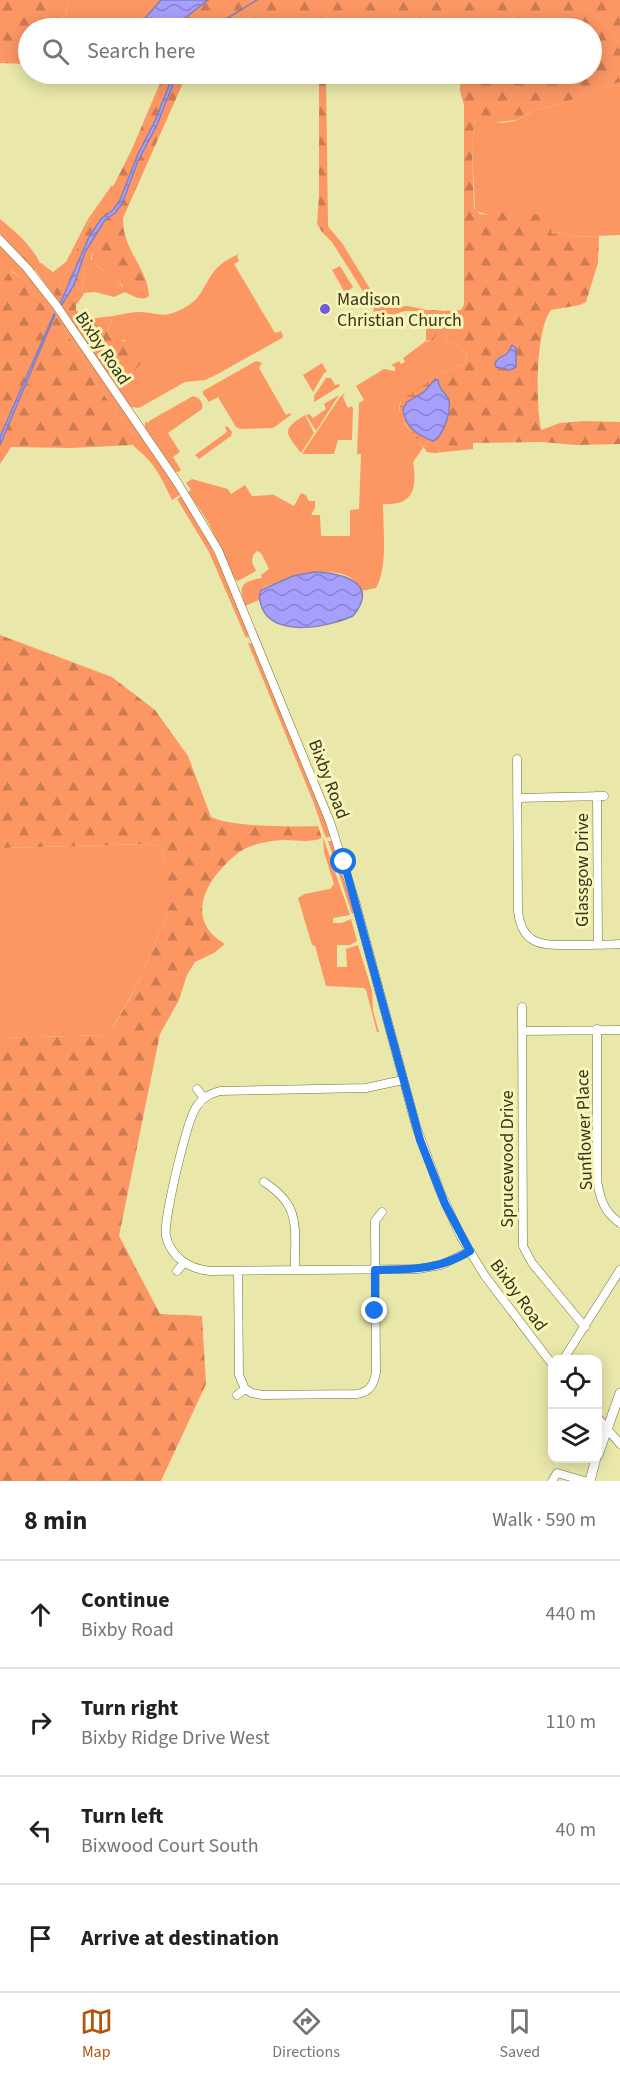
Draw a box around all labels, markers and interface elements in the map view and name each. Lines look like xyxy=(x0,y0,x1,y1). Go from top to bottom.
search box xyxy=(18,18,602,84)
icon: search xyxy=(39,35,72,68)
text: Search here xyxy=(87,35,195,67)
place label: Madison Christian Church xyxy=(337,287,462,333)
marker: Madison Christian Church xyxy=(318,302,332,316)
street label: Bixby Road xyxy=(69,307,136,390)
street label: Bixby Road xyxy=(302,736,355,823)
street label: Glassgow Drive xyxy=(570,813,595,927)
route start xyxy=(330,848,356,874)
street label: Sunflower Place xyxy=(570,1069,599,1191)
street label: Sprucewood Drive xyxy=(495,1090,520,1228)
street label: Bixby Road xyxy=(484,1254,553,1336)
route end xyxy=(361,1297,387,1323)
map controls xyxy=(548,1355,602,1463)
button: locate xyxy=(548,1355,602,1409)
button: layers xyxy=(548,1409,602,1463)
text: 8 min xyxy=(24,1502,87,1539)
text: Walk · 590 m xyxy=(492,1506,596,1534)
text: Continue xyxy=(81,1584,170,1616)
icon: ahead xyxy=(24,1598,57,1631)
text: 440 m xyxy=(546,1600,596,1628)
text: Bixby Road xyxy=(81,1616,174,1644)
text: Turn right xyxy=(81,1692,178,1724)
icon: right xyxy=(24,1706,57,1739)
text: 110 m xyxy=(546,1708,596,1736)
text: Bixby Ridge Drive West xyxy=(81,1724,270,1752)
text: Turn left xyxy=(81,1800,163,1832)
icon: left xyxy=(24,1814,57,1847)
text: 40 m xyxy=(556,1816,596,1844)
text: Bixwood Court South xyxy=(81,1832,259,1860)
icon: arrive xyxy=(24,1922,57,1955)
text: Arrive at destination xyxy=(81,1922,279,1954)
tab: Map xyxy=(80,2005,113,2063)
tab: Directions xyxy=(272,2005,340,2063)
tab: Saved xyxy=(499,2005,540,2063)

